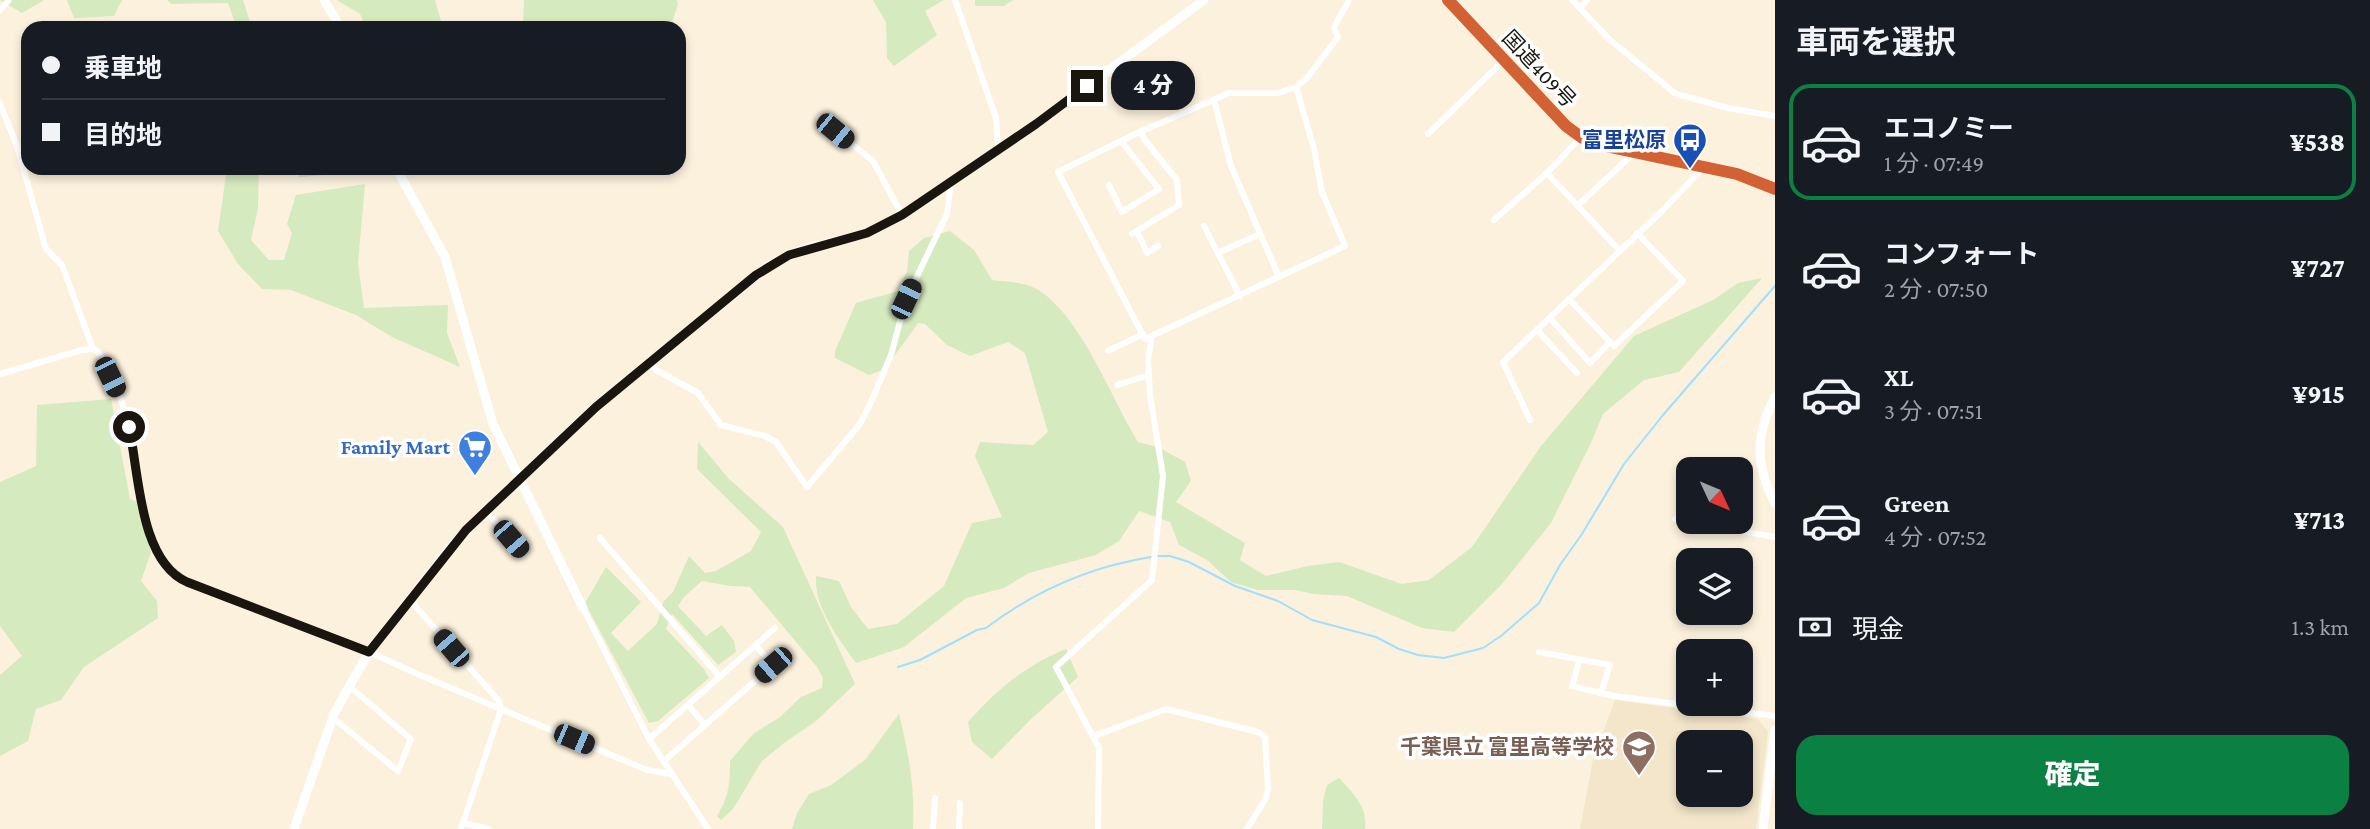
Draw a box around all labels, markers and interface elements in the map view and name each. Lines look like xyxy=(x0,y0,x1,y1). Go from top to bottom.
text: 車両を選択 xyxy=(1796,24,1956,60)
street label: 国道409号 xyxy=(1497,26,1581,112)
text: 乗車地 xyxy=(84,54,162,83)
callout: 4 分 xyxy=(1112,62,1196,110)
route end xyxy=(1071,70,1103,102)
text: 4 分 xyxy=(1133,72,1173,98)
car xyxy=(813,110,858,152)
icon: car xyxy=(1800,111,1863,174)
text: エコノミー xyxy=(1884,114,2014,143)
text: 目的地 xyxy=(84,121,162,150)
bus stop icon: 富里松原 xyxy=(1671,121,1709,170)
place label: 富里松原 xyxy=(1582,128,1666,152)
text: ¥538 xyxy=(2290,128,2345,157)
text: 1 分 · 07:49 xyxy=(1884,150,1984,176)
icon: car xyxy=(1800,237,1863,300)
text: コンフォート xyxy=(1884,240,2039,269)
text: ¥727 xyxy=(2291,254,2345,283)
car xyxy=(888,276,925,322)
text: 2 分 · 07:50 xyxy=(1884,276,1988,302)
car xyxy=(92,354,129,400)
icon: car xyxy=(1800,363,1863,426)
text: XL xyxy=(1884,363,1913,392)
text: ¥915 xyxy=(2292,380,2345,409)
text: 3 分 · 07:51 xyxy=(1884,398,1983,424)
route start xyxy=(113,411,145,443)
supermarket icon: Family Mart xyxy=(456,428,494,477)
place label: Family Mart xyxy=(341,435,450,459)
north arrow xyxy=(1676,457,1754,534)
map controls xyxy=(1676,457,1753,807)
icon: car xyxy=(1800,489,1863,552)
text: Green xyxy=(1884,489,1950,518)
text: ¥713 xyxy=(2294,506,2345,535)
car xyxy=(490,516,533,562)
text: 4 分 · 07:52 xyxy=(1884,524,1986,550)
button: layers xyxy=(1676,548,1753,625)
icon: cash xyxy=(1796,608,1834,646)
text: 1.3 km xyxy=(2291,614,2349,640)
text: 現金 xyxy=(1852,615,1904,644)
car xyxy=(430,625,473,671)
button: + xyxy=(1676,639,1753,716)
car xyxy=(751,643,796,687)
car xyxy=(551,721,598,757)
school or university icon: 千葉県立 富里高等学校 xyxy=(1620,728,1658,777)
button: − xyxy=(1676,730,1753,807)
place label: 千葉県立 富里高等学校 xyxy=(1400,735,1614,759)
button: 確定 xyxy=(1796,735,2349,815)

